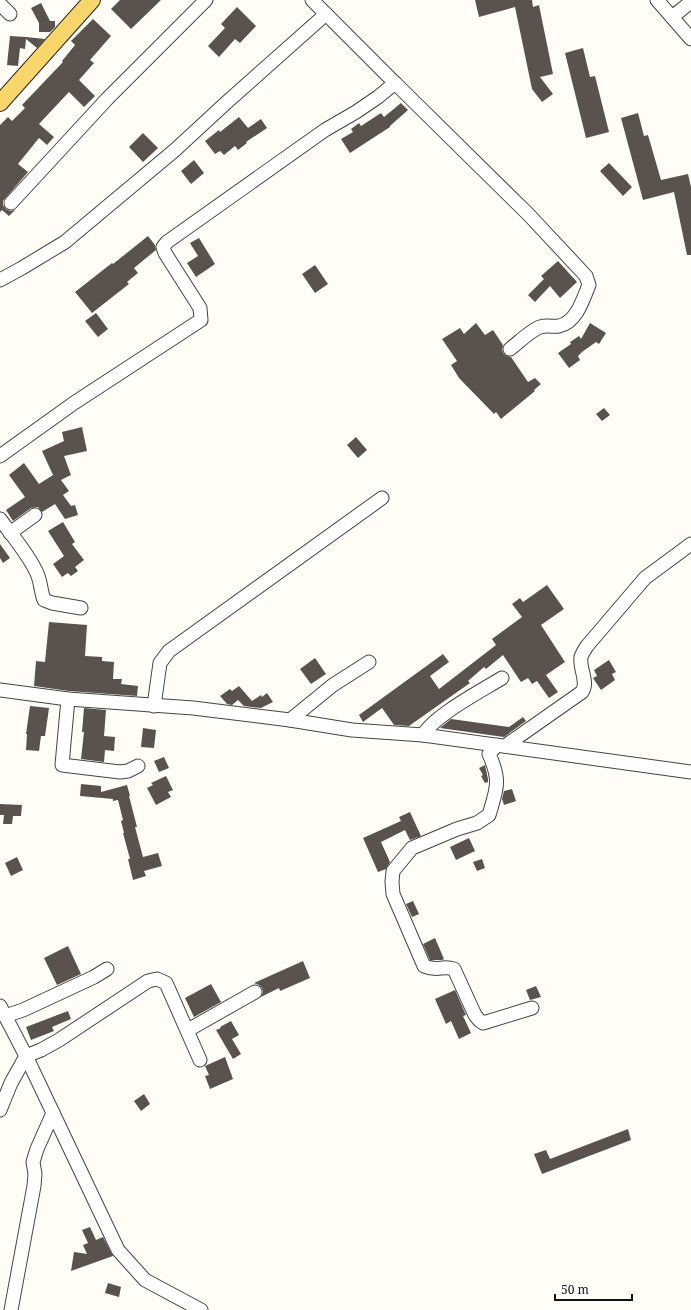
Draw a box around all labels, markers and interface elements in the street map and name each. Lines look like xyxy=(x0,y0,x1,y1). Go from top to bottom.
scale bar xyxy=(555,1276,632,1302)
text: 50 m xyxy=(561,1281,589,1298)

